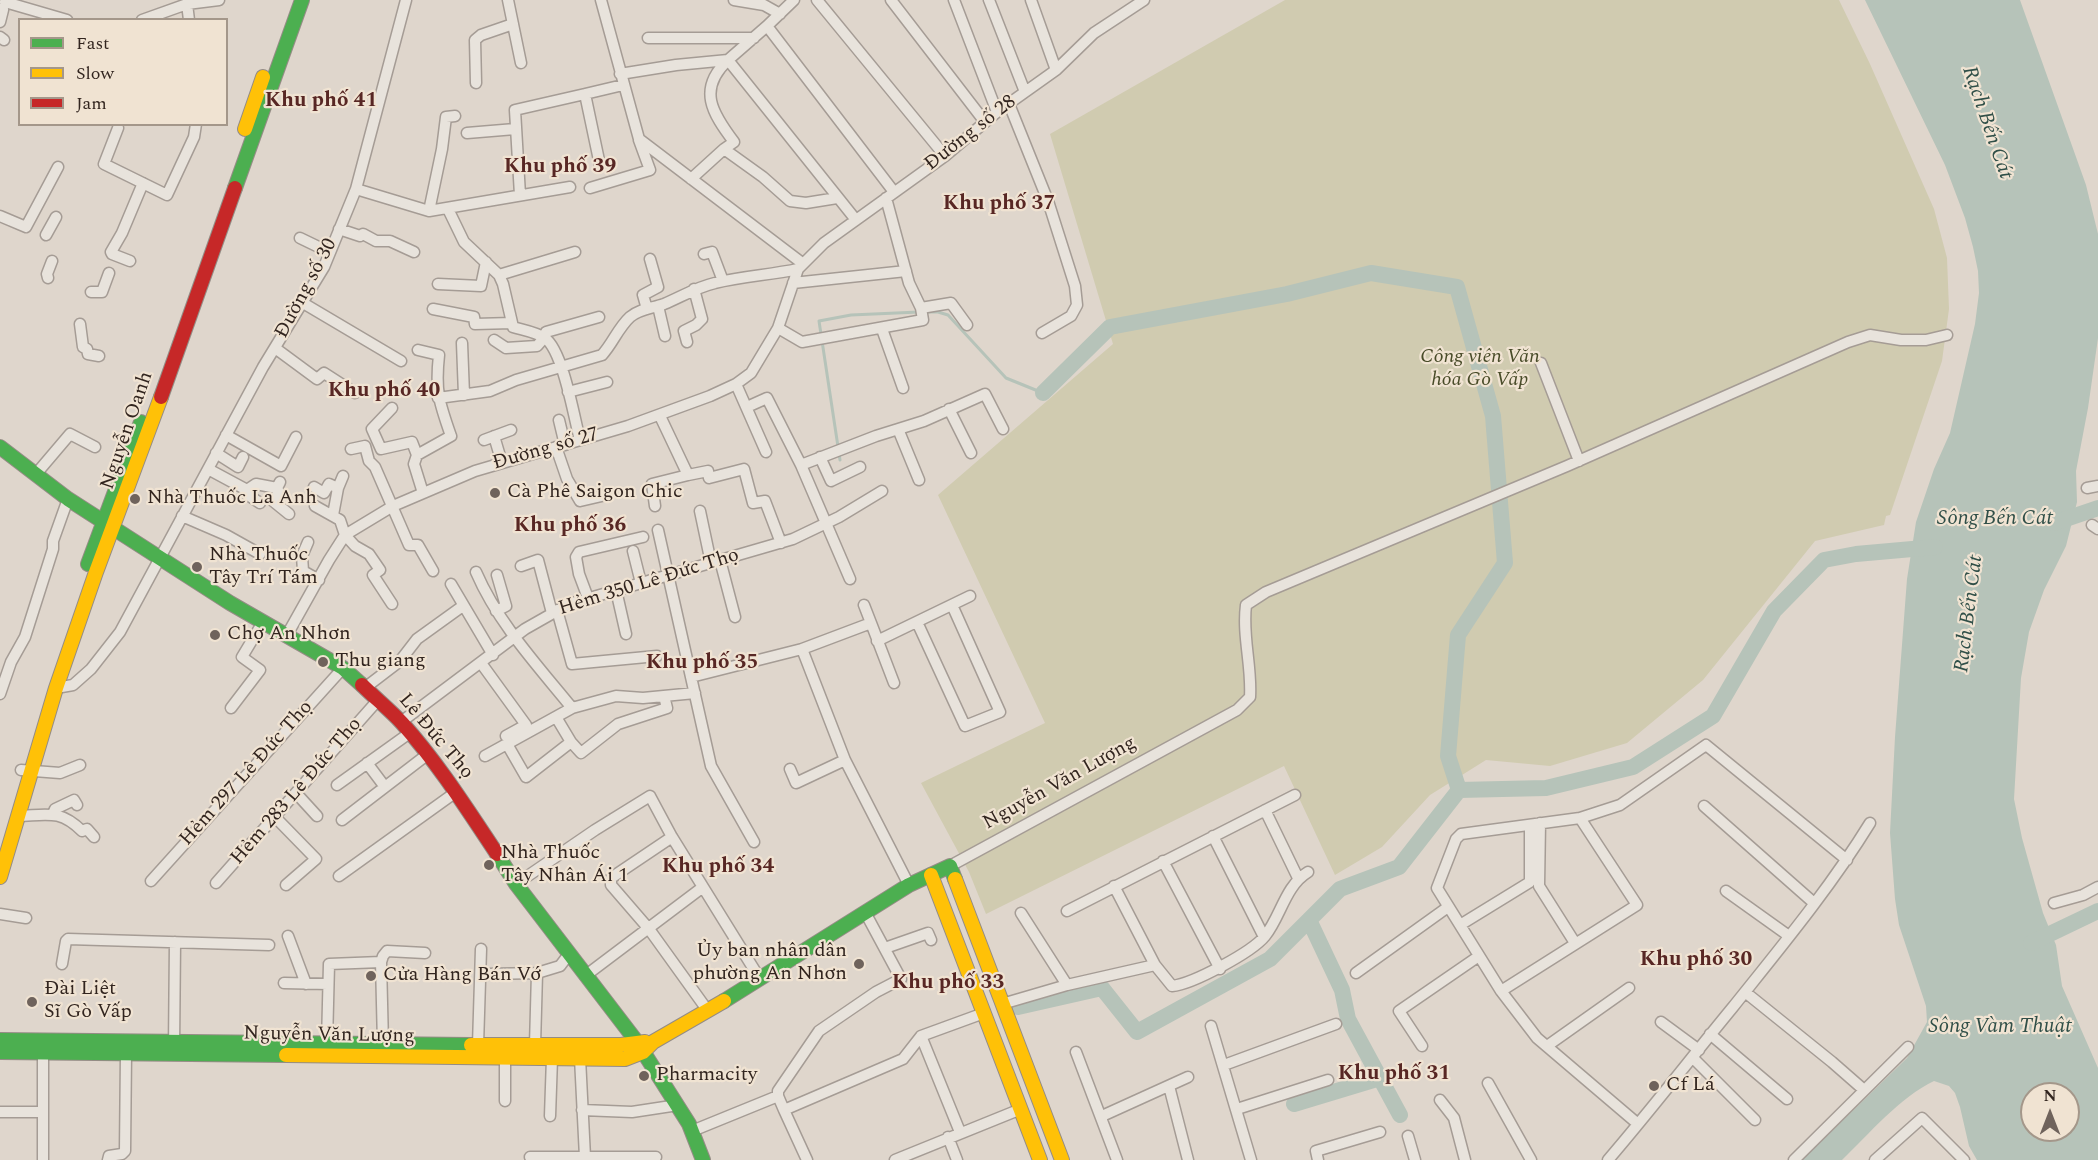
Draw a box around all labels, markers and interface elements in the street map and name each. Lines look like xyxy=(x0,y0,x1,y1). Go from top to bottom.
legend xyxy=(18,18,228,126)
text: Fast xyxy=(76,30,109,57)
text: Slow xyxy=(76,60,114,87)
water label: Rạch Bến Cát xyxy=(1955,63,2017,183)
district label: Khu phố 41 xyxy=(265,89,377,115)
text: Jam xyxy=(76,90,107,117)
street label: Đường số 28 xyxy=(921,91,1021,177)
district label: Khu phố 39 xyxy=(504,155,616,181)
district label: Khu phố 37 xyxy=(943,192,1055,218)
street label: Đường số 30 xyxy=(271,235,343,343)
park label: Công viên Văn hóa Gò Vấp xyxy=(1420,346,1540,393)
street label: Nguyễn Oanh xyxy=(97,369,159,493)
district label: Khu phố 40 xyxy=(328,379,440,405)
street label: Đường số 27 xyxy=(490,423,602,477)
place label: Cà Phê Saigon Chic xyxy=(507,481,682,505)
marker: Cà Phê Saigon Chic xyxy=(488,486,502,500)
place label: Nhà Thuốc La Anh xyxy=(147,487,317,511)
marker: Nhà Thuốc La Anh xyxy=(128,492,142,506)
water label: Sông Bến Cát xyxy=(1937,507,2053,533)
district label: Khu phố 36 xyxy=(514,514,626,540)
place label: Nhà Thuốc Tây Trí Tám xyxy=(209,544,318,591)
street label: Hẻm 350 Lê Đức Thọ xyxy=(556,544,742,622)
water label: Rạch Bến Cát xyxy=(1950,554,1990,674)
marker: Nhà Thuốc Tây Trí Tám xyxy=(190,560,204,574)
place label: Chợ An Nhơn xyxy=(227,623,351,647)
marker: Chợ An Nhơn xyxy=(208,628,222,642)
place label: Thu giang xyxy=(335,650,426,674)
district label: Khu phố 35 xyxy=(646,651,758,677)
marker: Thu giang xyxy=(316,655,330,669)
street label: Lê Đức Thọ xyxy=(392,689,478,785)
street label: Hẻm 297 Lê Đức Thọ xyxy=(175,696,319,852)
street label: Hẻm 283 Lê Đức Thọ xyxy=(226,713,368,871)
street label: Nguyễn Văn Lượng xyxy=(979,732,1141,836)
place label: Nhà Thuốc Tây Nhân Ái 1 xyxy=(501,842,628,889)
district label: Khu phố 34 xyxy=(662,855,774,881)
marker: Nhà Thuốc Tây Nhân Ái 1 xyxy=(482,858,496,872)
place label: Ủy ban nhân dân phường An Nhơn xyxy=(693,940,847,987)
district label: Khu phố 30 xyxy=(1640,948,1752,974)
marker: Ủy ban nhân dân phường An Nhơn xyxy=(852,957,866,971)
place label: Cửa Hàng Bán Vớ xyxy=(383,964,541,988)
marker: Cửa Hàng Bán Vớ xyxy=(364,969,378,983)
district label: Khu phố 33 xyxy=(892,971,1004,997)
place label: Đài Liệt Sĩ Gò Vấp xyxy=(44,978,132,1025)
marker: Đài Liệt Sĩ Gò Vấp xyxy=(25,995,39,1009)
water label: Sông Vàm Thuật xyxy=(1928,1015,2072,1041)
street label: Nguyễn Văn Lượng xyxy=(243,1023,415,1049)
district label: Khu phố 31 xyxy=(1338,1062,1450,1088)
place label: Pharmacity xyxy=(656,1064,757,1088)
marker: Pharmacity xyxy=(637,1069,651,1083)
place label: Cf Lá xyxy=(1666,1074,1715,1098)
marker: Cf Lá xyxy=(1647,1079,1661,1093)
north arrow xyxy=(2020,1082,2080,1142)
text: N xyxy=(2043,1084,2057,1108)

